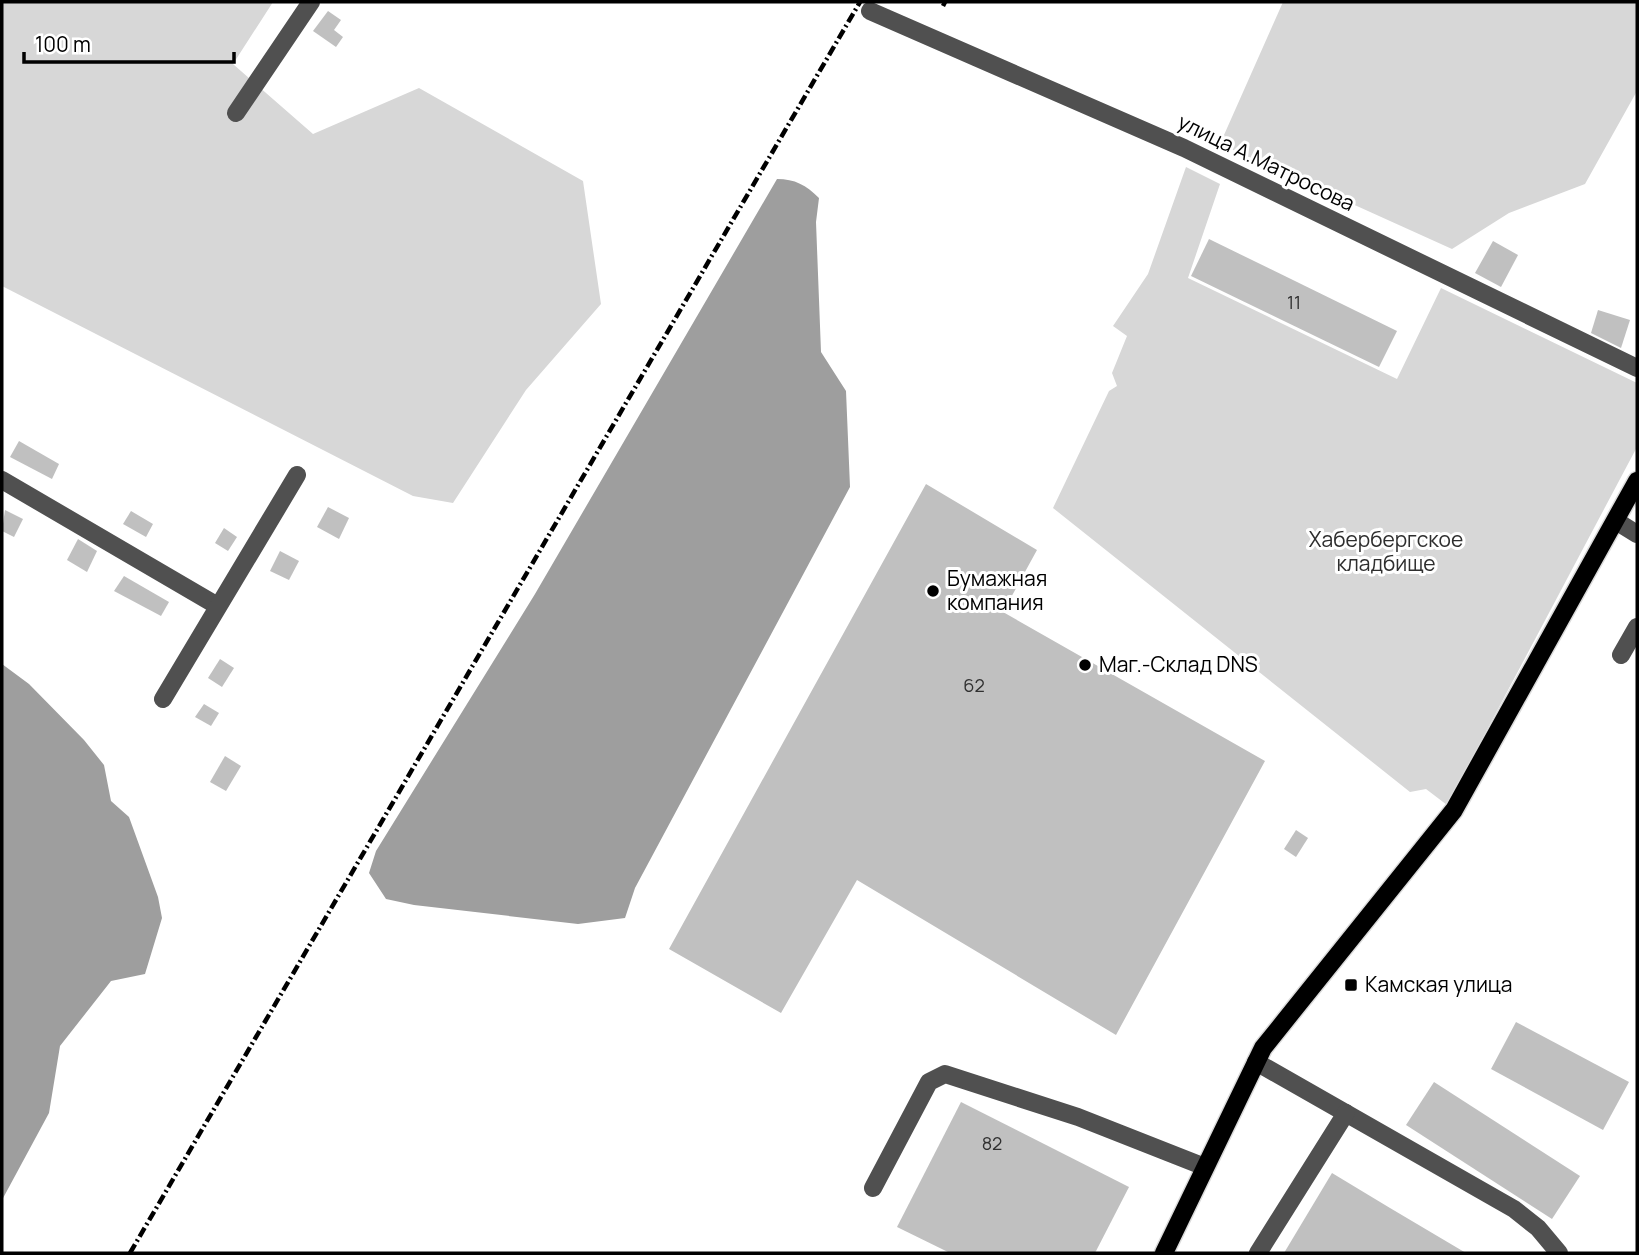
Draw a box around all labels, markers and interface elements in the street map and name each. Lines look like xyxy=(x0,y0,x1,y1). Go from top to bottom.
scale bar xyxy=(24,21,234,65)
text: 100 m xyxy=(35,30,91,58)
street label: улица А.Матросова xyxy=(1173,107,1360,217)
house number: 11 xyxy=(1287,290,1301,314)
park label: Хабербергское кладбище xyxy=(1309,525,1463,577)
place label: Бумажная компания xyxy=(947,564,1047,616)
marker: Бумажная компания xyxy=(925,583,941,599)
place label: Маг.-Склад DNS xyxy=(1099,650,1258,678)
marker: Маг.-Склад DNS xyxy=(1077,657,1093,673)
house number: 62 xyxy=(963,673,985,697)
place label: Камская улица xyxy=(1365,970,1512,998)
marker: Камская улица xyxy=(1343,977,1359,993)
house number: 82 xyxy=(982,1131,1002,1155)

